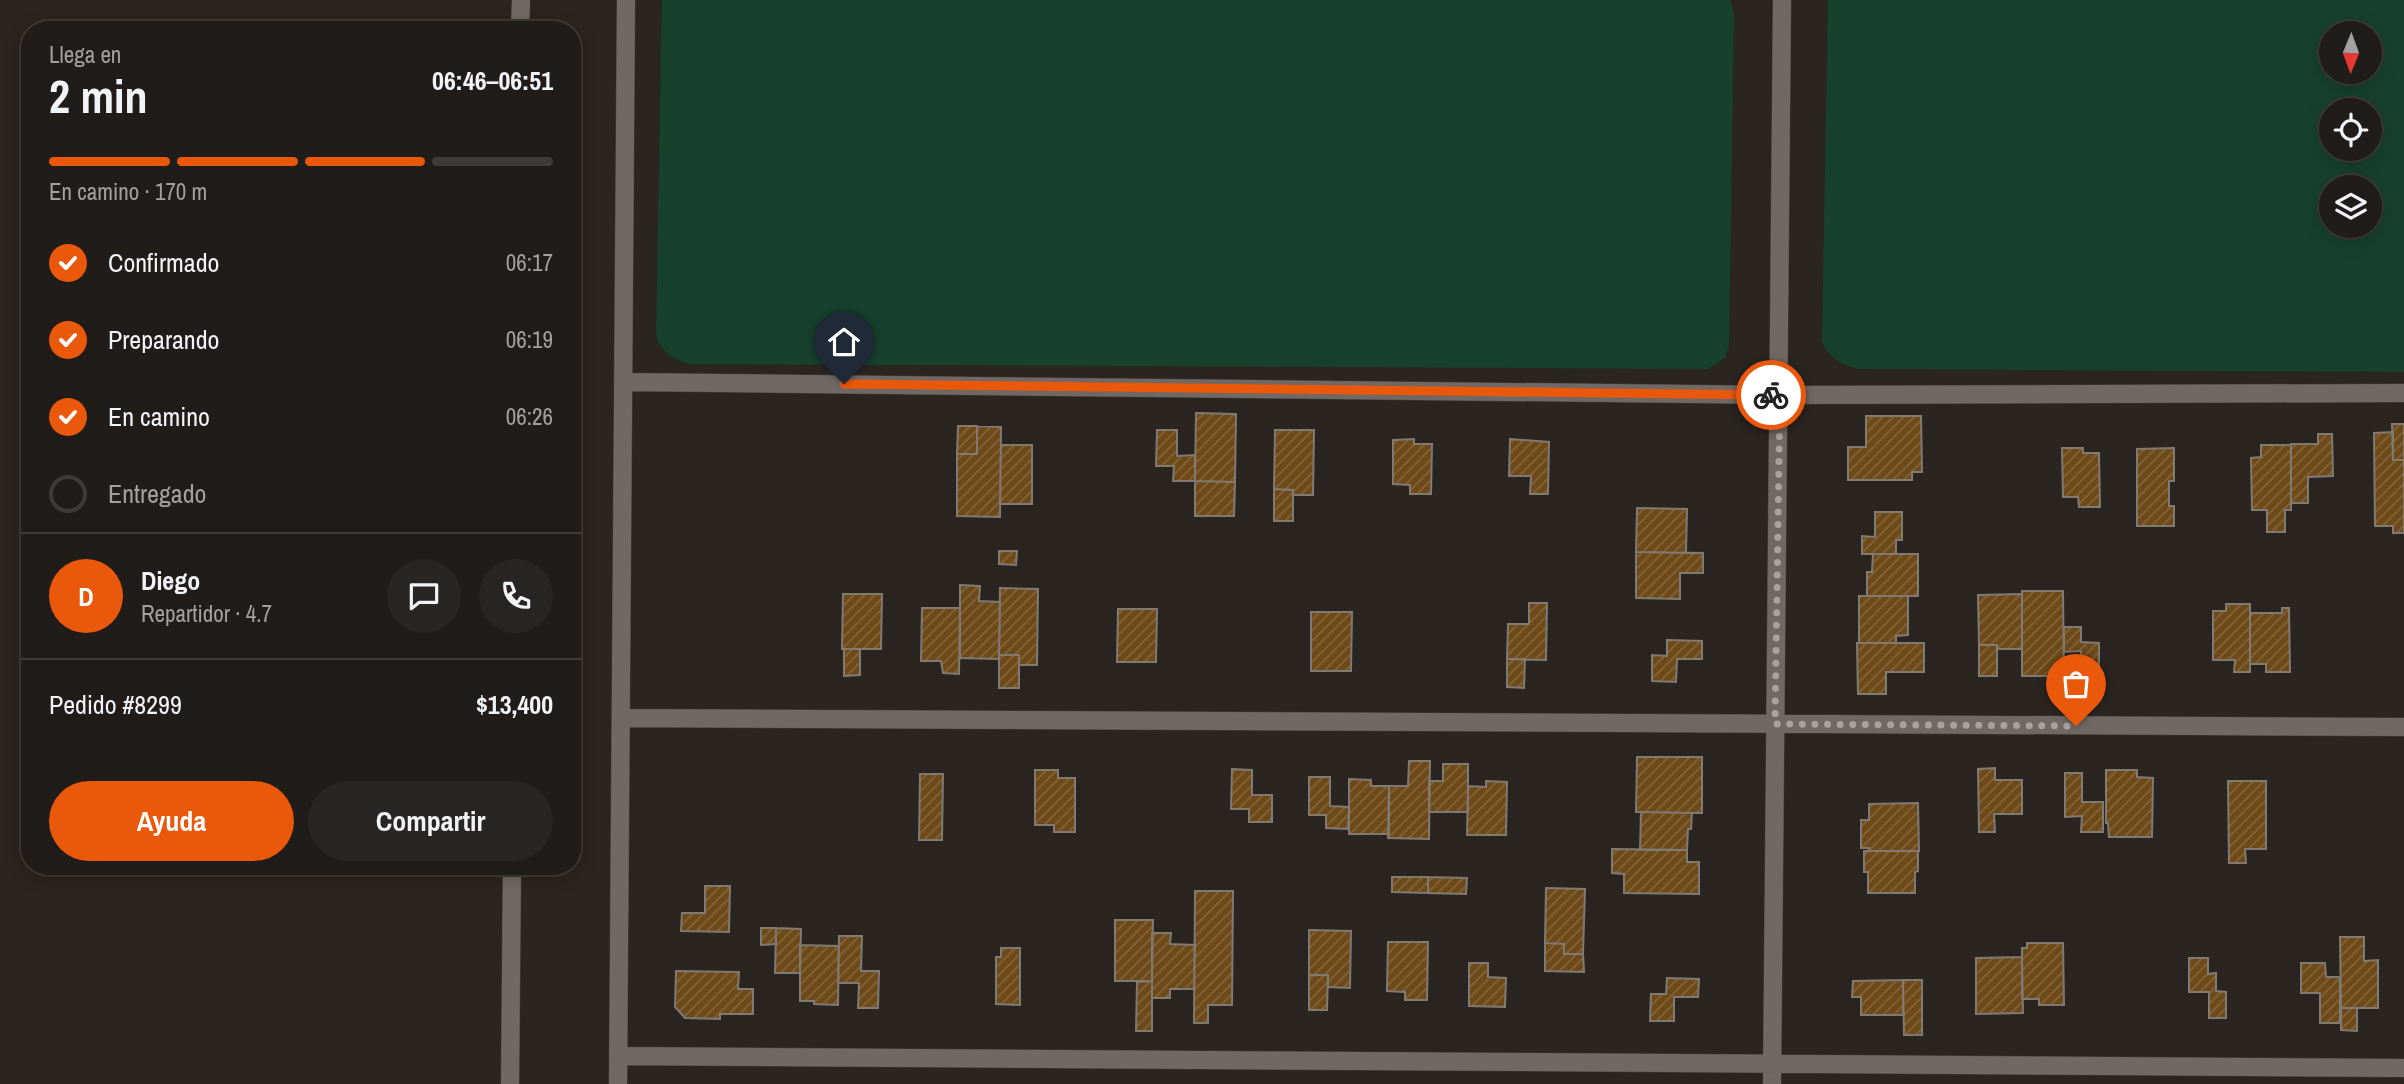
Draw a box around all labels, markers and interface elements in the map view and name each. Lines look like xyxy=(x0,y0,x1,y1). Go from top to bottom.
north arrow xyxy=(2319,21,2382,84)
map controls xyxy=(2319,21,2382,238)
text: Llega en xyxy=(49,39,121,70)
text: 06:46–06:51 xyxy=(432,63,553,98)
text: 2 min xyxy=(49,65,148,127)
button: locate xyxy=(2319,98,2382,161)
button: layers xyxy=(2319,175,2382,238)
text: En camino · 170 m xyxy=(49,176,207,207)
icon: check xyxy=(49,244,87,282)
text: Confirmado xyxy=(108,245,219,280)
text: 06:17 xyxy=(506,247,553,278)
pin xyxy=(814,312,874,384)
icon: check xyxy=(49,321,87,359)
text: Preparando xyxy=(108,322,219,357)
icon: home xyxy=(825,323,863,361)
text: 06:19 xyxy=(506,324,553,355)
courier xyxy=(1736,360,1806,430)
icon: bike xyxy=(1752,376,1790,414)
icon: check xyxy=(49,398,87,436)
text: En camino xyxy=(108,399,210,434)
text: 06:26 xyxy=(506,401,553,432)
text: Entregado xyxy=(108,476,206,511)
button: chat xyxy=(387,559,461,633)
button: phone xyxy=(479,559,553,633)
text: Diego xyxy=(141,563,200,598)
text: D xyxy=(78,579,94,614)
text: Repartidor · 4.7 xyxy=(141,598,272,629)
pin xyxy=(2046,654,2106,726)
icon: bag xyxy=(2057,665,2095,703)
text: Pedido #8299 xyxy=(49,687,182,722)
text: $13,400 xyxy=(476,687,553,722)
button: Ayuda xyxy=(49,781,294,861)
button: Compartir xyxy=(308,781,553,861)

